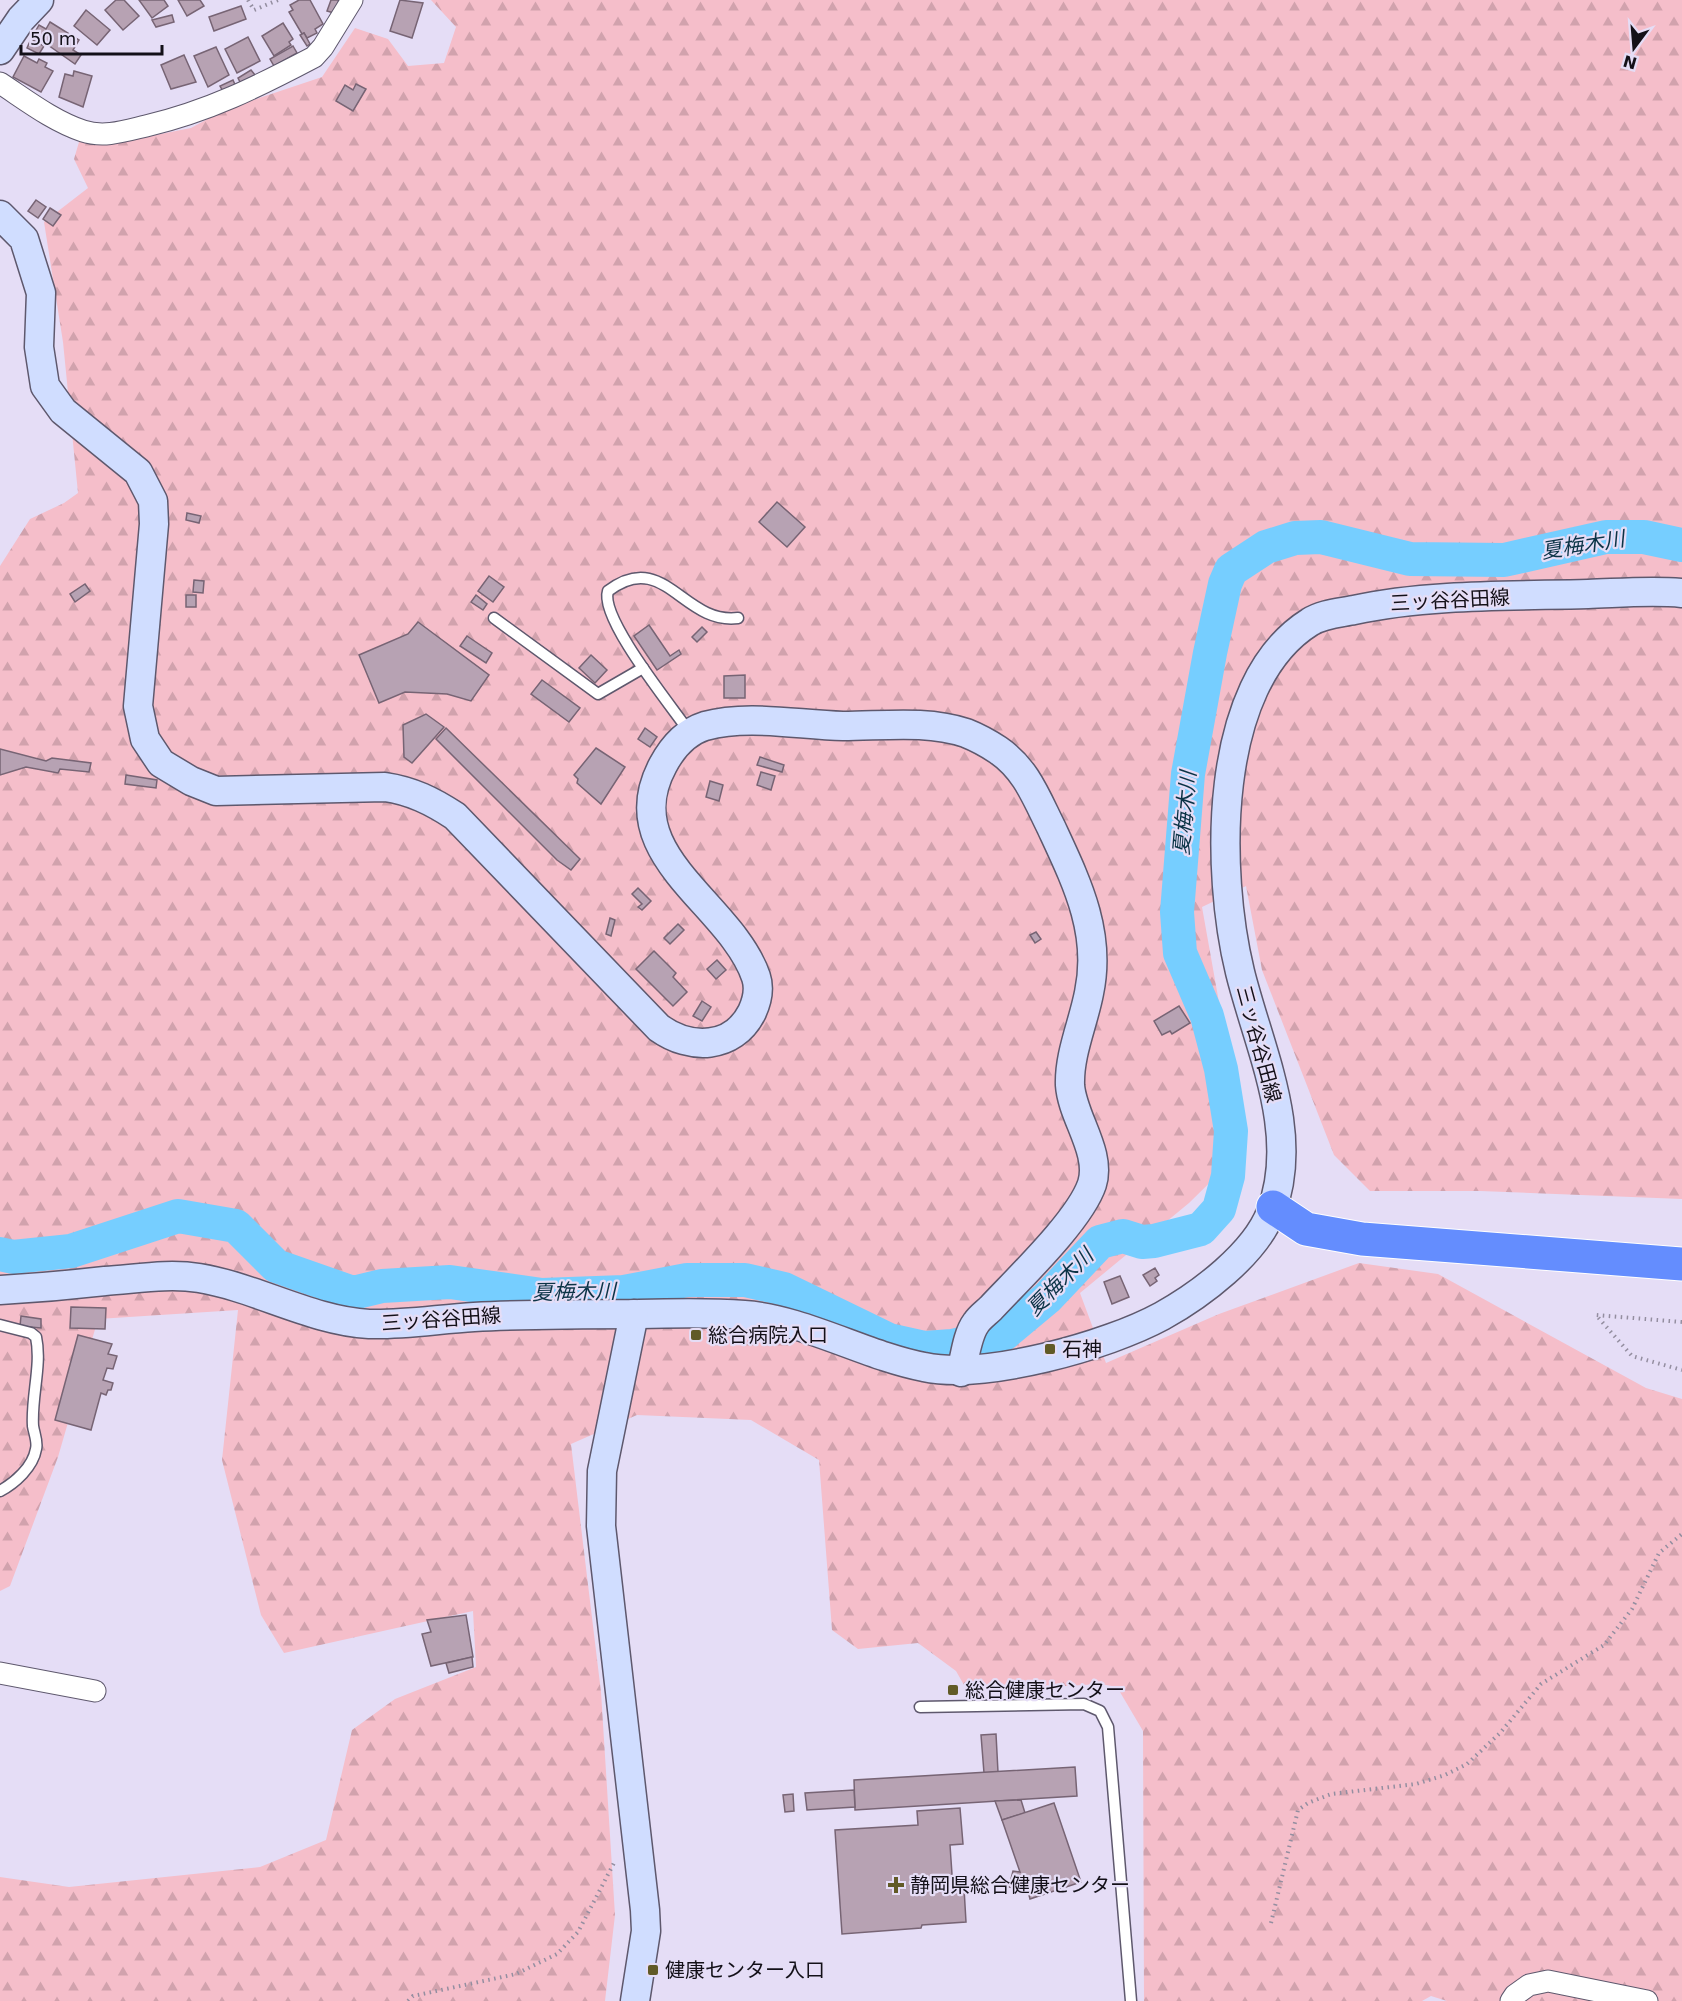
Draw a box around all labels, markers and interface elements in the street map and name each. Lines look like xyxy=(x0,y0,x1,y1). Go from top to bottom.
scale bar xyxy=(21,18,162,56)
north arrow xyxy=(1604,18,1664,78)
text: 50 m xyxy=(30,28,76,49)
text: N xyxy=(1621,51,1639,73)
water label: 夏梅木川 xyxy=(1540,526,1628,563)
street label: 三ッ谷谷田線 xyxy=(1389,585,1511,615)
water label: 夏梅木川 xyxy=(1169,768,1201,856)
street label: 三ッ谷谷田線 xyxy=(1232,983,1286,1105)
water label: 夏梅木川 xyxy=(1022,1242,1100,1320)
water label: 夏梅木川 xyxy=(532,1279,618,1305)
street label: 三ッ谷谷田線 xyxy=(380,1303,502,1335)
place label: 総合病院入口 xyxy=(708,1323,828,1347)
marker: 総合病院入口 xyxy=(689,1328,703,1342)
place label: 石神 xyxy=(1062,1337,1102,1361)
marker: 石神 xyxy=(1043,1342,1057,1356)
place label: 総合健康センター xyxy=(965,1678,1125,1702)
marker: 総合健康センター xyxy=(946,1683,960,1697)
place label: 静岡県総合健康センター xyxy=(910,1873,1130,1897)
marker: 静岡県総合健康センター xyxy=(887,1876,905,1894)
place label: 健康センター入口 xyxy=(665,1958,825,1982)
marker: 健康センター入口 xyxy=(646,1963,660,1977)

